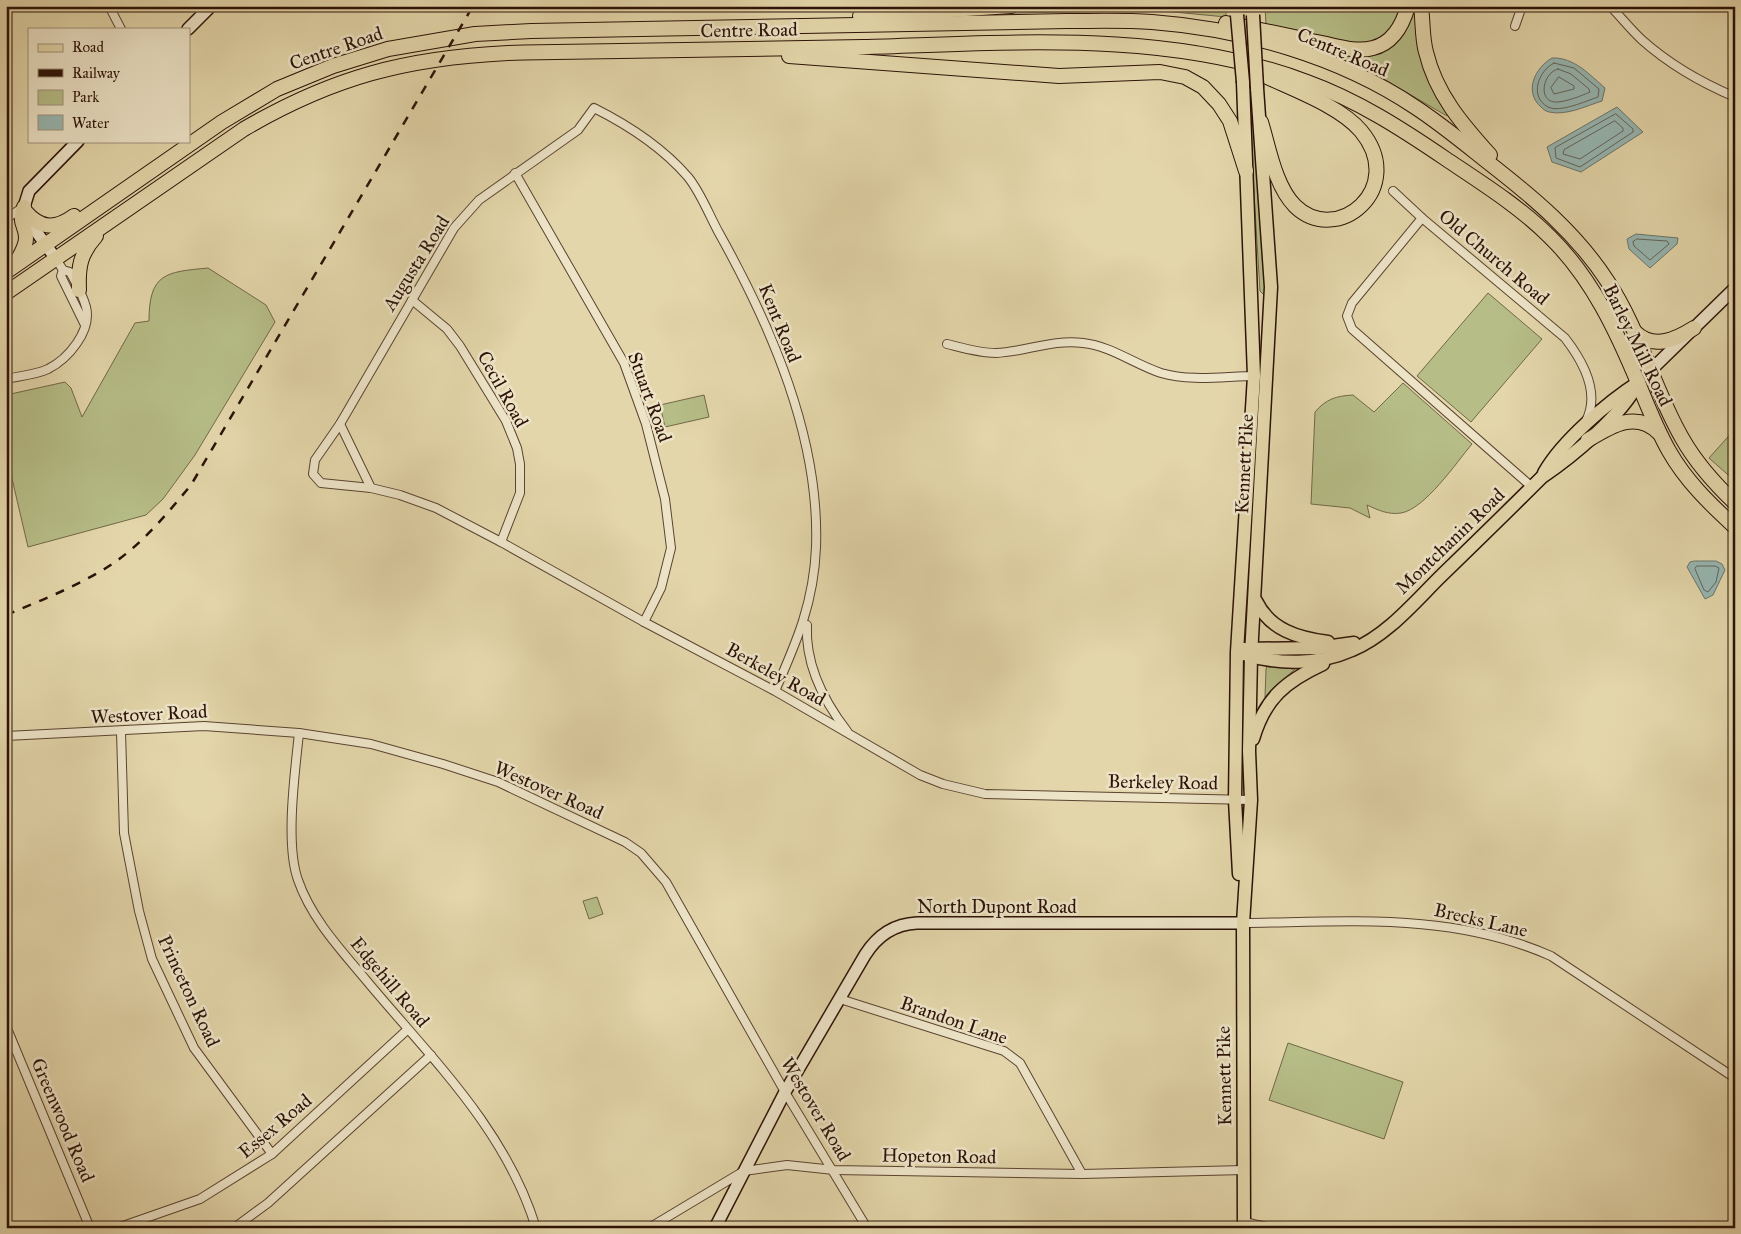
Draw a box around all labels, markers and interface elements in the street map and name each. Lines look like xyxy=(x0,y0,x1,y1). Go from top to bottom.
street label: Centre Road xyxy=(700,18,798,42)
street label: Centre Road xyxy=(286,21,386,75)
street label: Centre Road xyxy=(1294,22,1393,82)
legend xyxy=(28,28,190,142)
text: Road xyxy=(72,38,104,56)
text: Railway xyxy=(72,64,121,82)
text: Park xyxy=(72,88,99,106)
text: Water xyxy=(72,114,109,132)
street label: Old Church Road xyxy=(1434,204,1554,310)
street label: Augusta Road xyxy=(377,211,456,316)
street label: Kent Road xyxy=(754,280,806,366)
street label: Barley Mill Road xyxy=(1598,280,1678,410)
street label: Cecil Road xyxy=(473,347,534,432)
street label: Stuart Road xyxy=(623,349,677,446)
street label: Kennett Pike xyxy=(1230,413,1258,514)
street label: Montchanin Road xyxy=(1391,483,1510,599)
street label: Berkeley Road xyxy=(722,637,830,711)
street label: Westover Road xyxy=(90,699,208,729)
street label: Westover Road xyxy=(491,756,607,824)
street label: Berkeley Road xyxy=(1108,770,1219,794)
street label: North Dupont Road xyxy=(917,895,1077,918)
street label: Brecks Lane xyxy=(1432,898,1530,942)
street label: Princeton Road xyxy=(153,931,225,1051)
street label: Edgehill Road xyxy=(345,932,435,1033)
street label: Brandon Lane xyxy=(897,991,1011,1049)
street label: Kennett Pike xyxy=(1212,1026,1236,1126)
street label: Westover Road xyxy=(776,1053,856,1165)
street label: Greenwood Road xyxy=(26,1054,100,1186)
street label: Essex Road xyxy=(234,1088,317,1163)
street label: Hopeton Road xyxy=(881,1144,997,1169)

